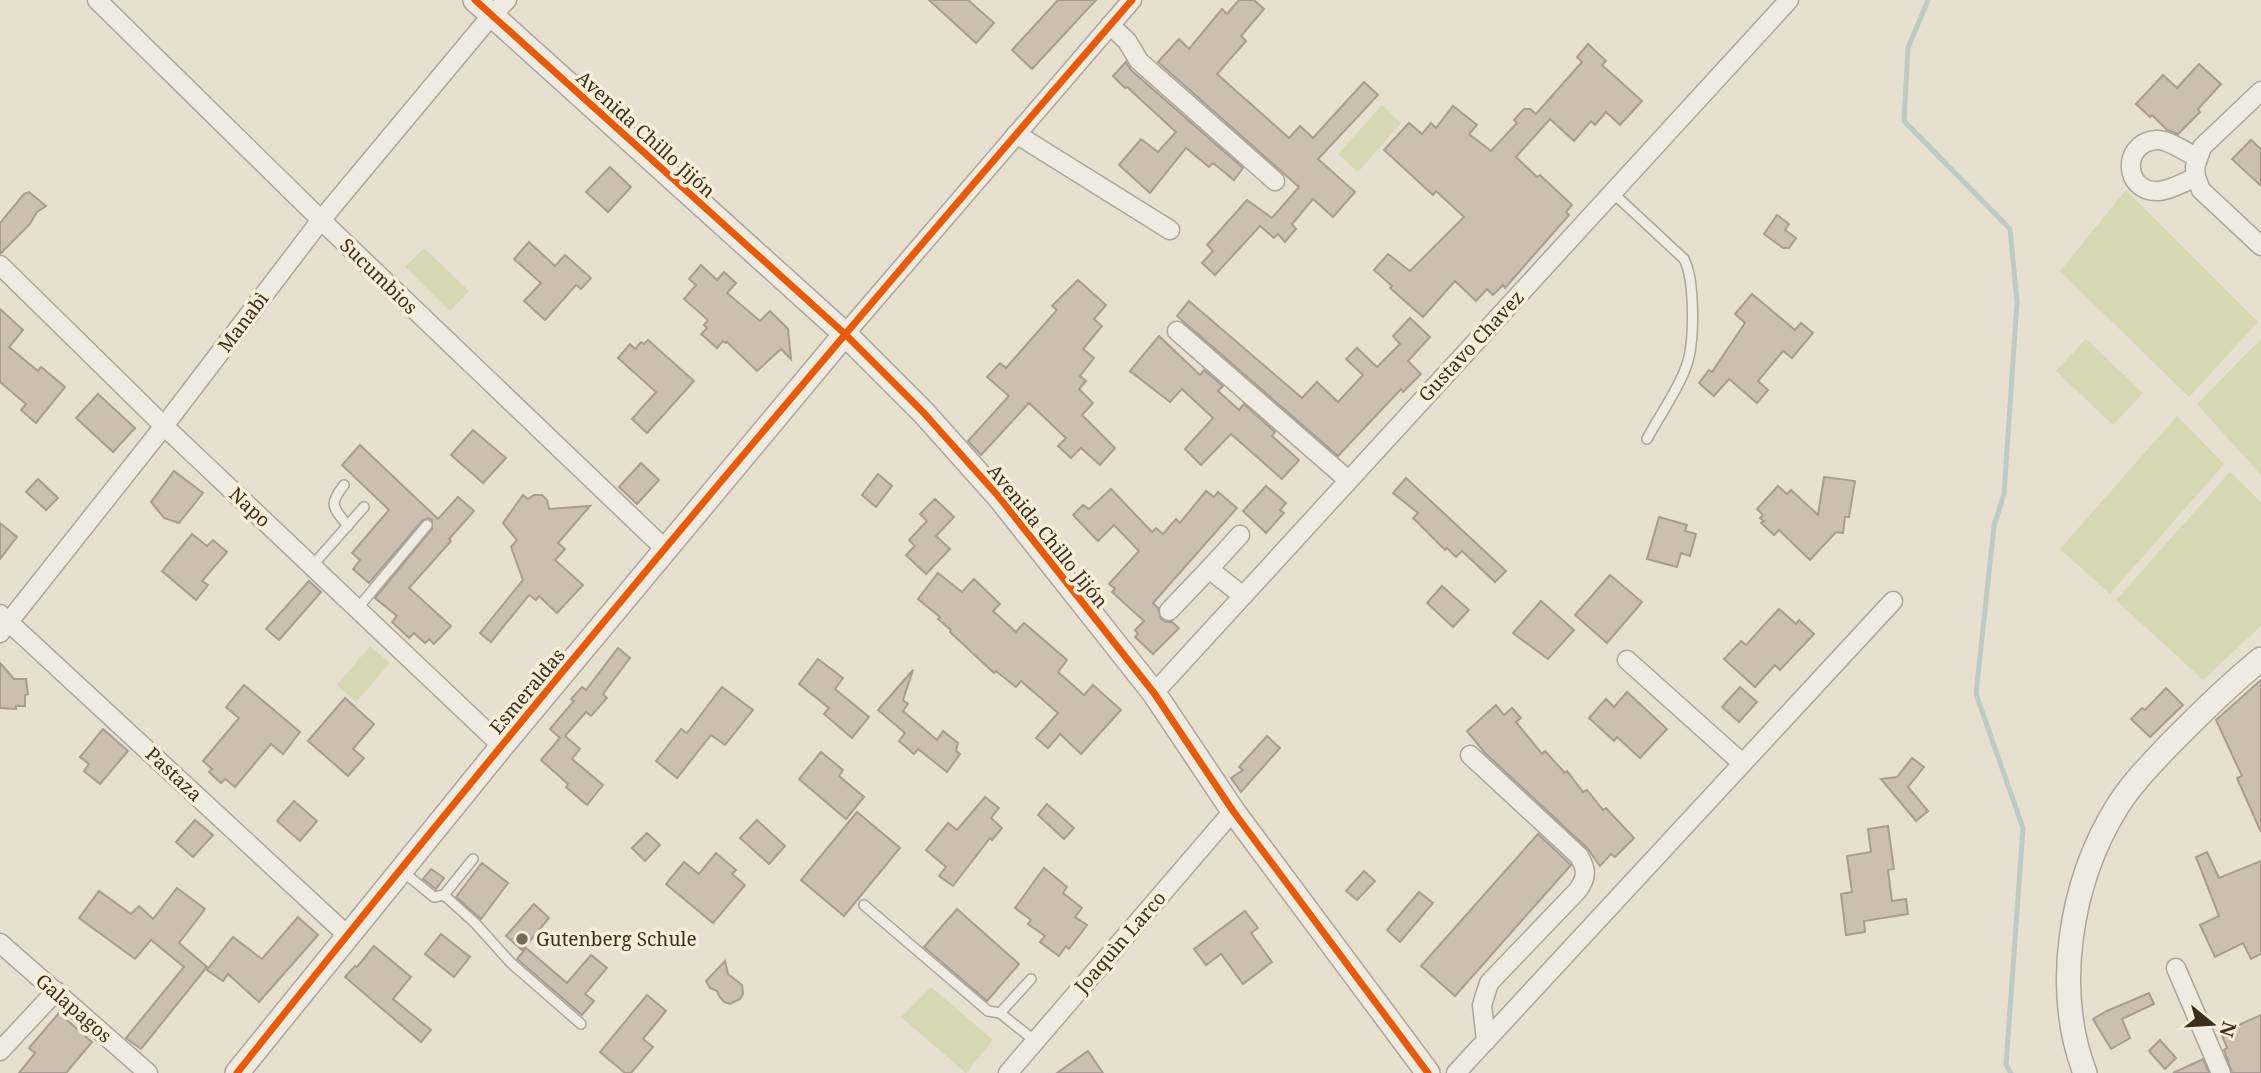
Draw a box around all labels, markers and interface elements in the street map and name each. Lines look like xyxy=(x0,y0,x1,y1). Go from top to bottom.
street label: Avenida Chillo Jijón xyxy=(571,65,721,203)
street label: Sucumbios xyxy=(334,232,424,320)
street label: Gustavo Chavez xyxy=(1412,285,1530,407)
street label: Manabì xyxy=(212,287,274,357)
street label: Avenida Chillo Jijón xyxy=(982,459,1114,613)
street label: Napo xyxy=(224,481,276,533)
street label: Esmeraldas xyxy=(483,643,571,739)
street label: Pastaza xyxy=(140,741,208,807)
street label: Joaquìn Larco xyxy=(1068,885,1172,999)
place label: Gutenberg Schule xyxy=(536,926,697,952)
marker: Gutenberg Schule xyxy=(514,931,530,947)
street label: Galapagos xyxy=(30,968,118,1048)
north arrow xyxy=(2177,989,2247,1059)
text: N xyxy=(2213,1018,2243,1040)

